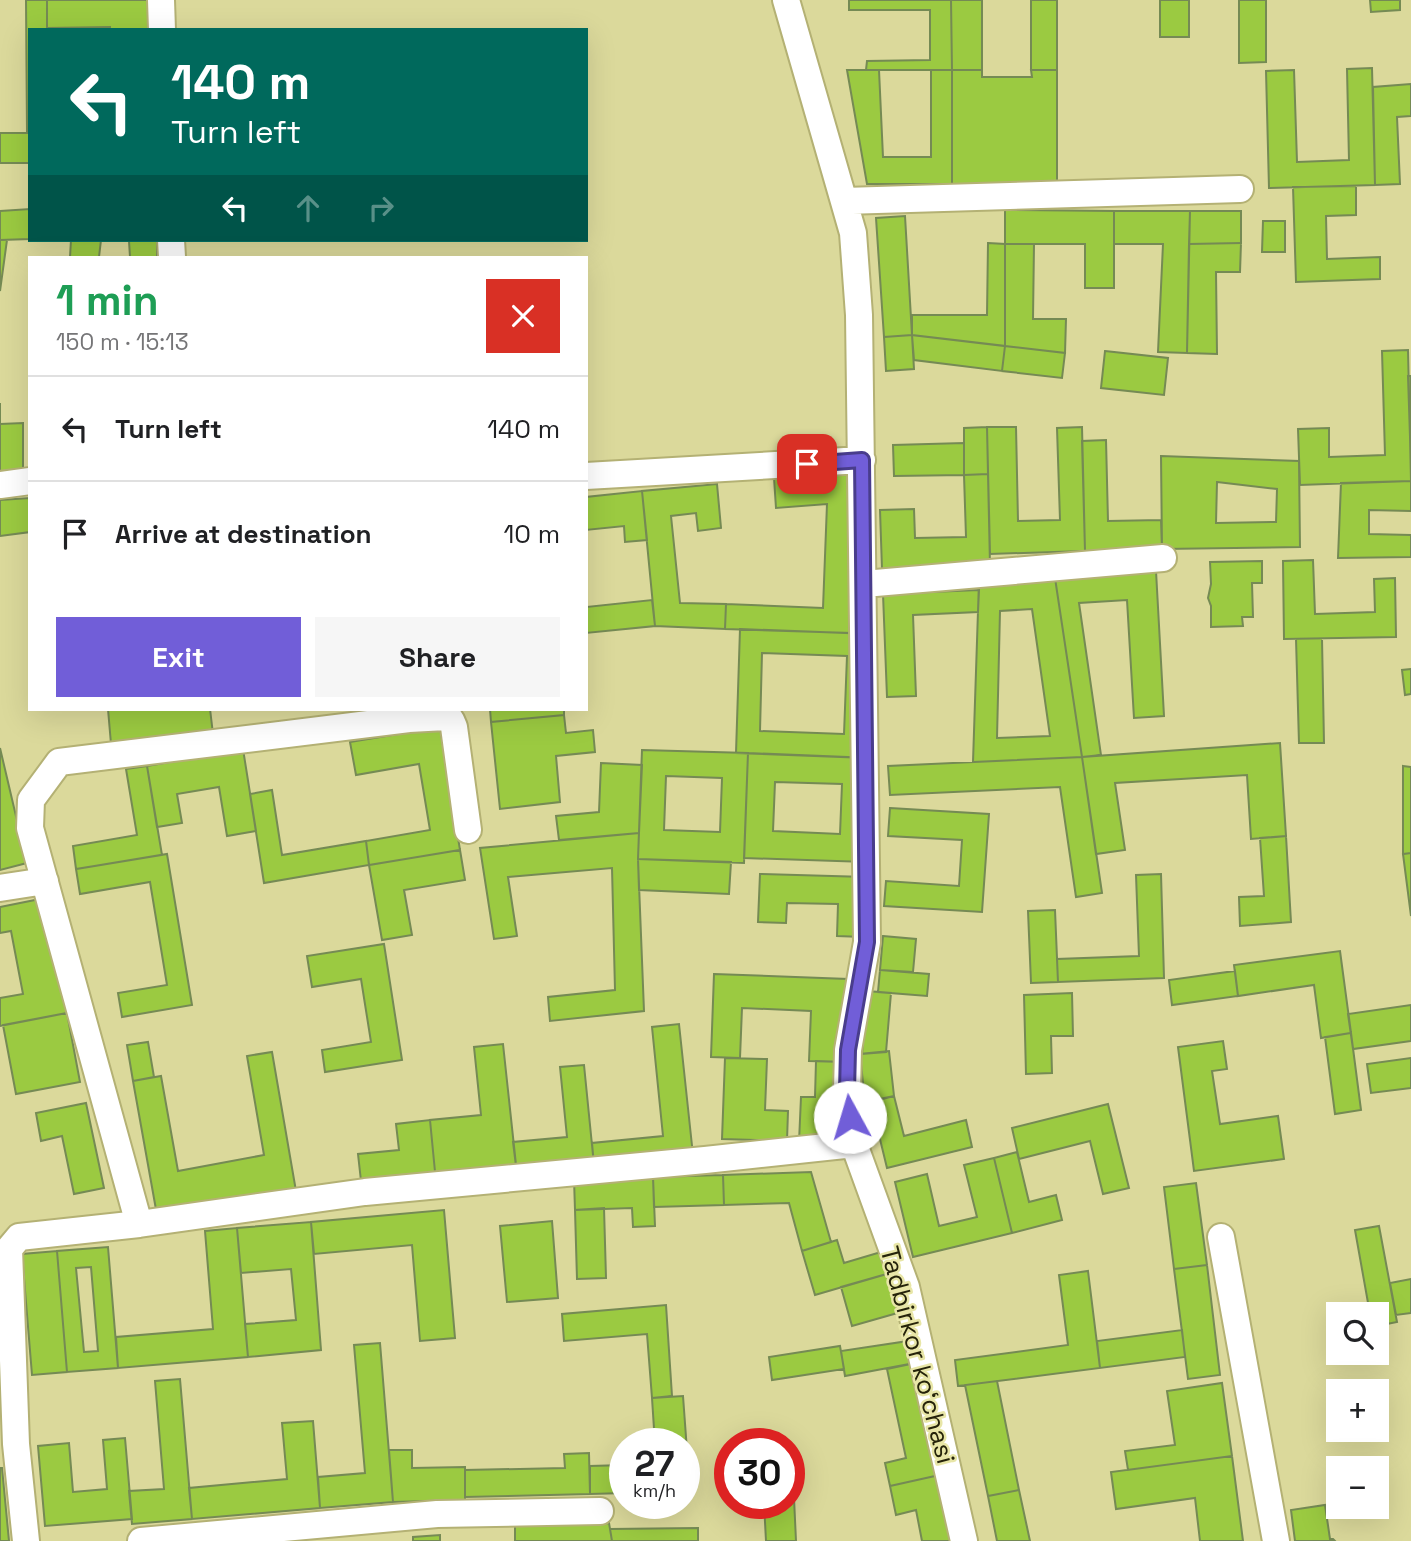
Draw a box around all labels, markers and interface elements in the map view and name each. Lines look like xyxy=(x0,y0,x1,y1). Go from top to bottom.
text: 140 m xyxy=(171,51,310,113)
icon: left xyxy=(56,56,147,147)
text: Turn left xyxy=(171,112,301,152)
icon: left xyxy=(216,189,254,227)
icon: ahead xyxy=(289,189,327,227)
icon: right xyxy=(362,189,400,227)
text: 1 min xyxy=(56,274,159,327)
button: close xyxy=(486,279,560,353)
text: 150 m · 15:13 xyxy=(56,327,189,357)
icon: left xyxy=(56,410,94,448)
text: Turn left xyxy=(115,412,222,446)
text: 140 m xyxy=(487,412,560,446)
pin xyxy=(777,434,837,494)
icon: arrive xyxy=(788,445,826,483)
icon: arrive xyxy=(56,515,94,553)
text: Arrive at destination xyxy=(115,517,372,551)
text: 10 m xyxy=(503,517,560,551)
button: Exit xyxy=(56,617,301,697)
button: Share xyxy=(315,617,560,697)
position arrow xyxy=(813,1080,887,1154)
street label: Tadbirkor koʻchasi xyxy=(873,1243,963,1467)
map controls xyxy=(1326,1302,1389,1519)
button: search xyxy=(1326,1302,1389,1365)
button: + xyxy=(1326,1379,1389,1442)
speed limit sign: 30 xyxy=(714,1428,805,1519)
text: 27 xyxy=(635,1442,674,1486)
button: − xyxy=(1326,1456,1389,1519)
text: km/h xyxy=(633,1479,676,1502)

